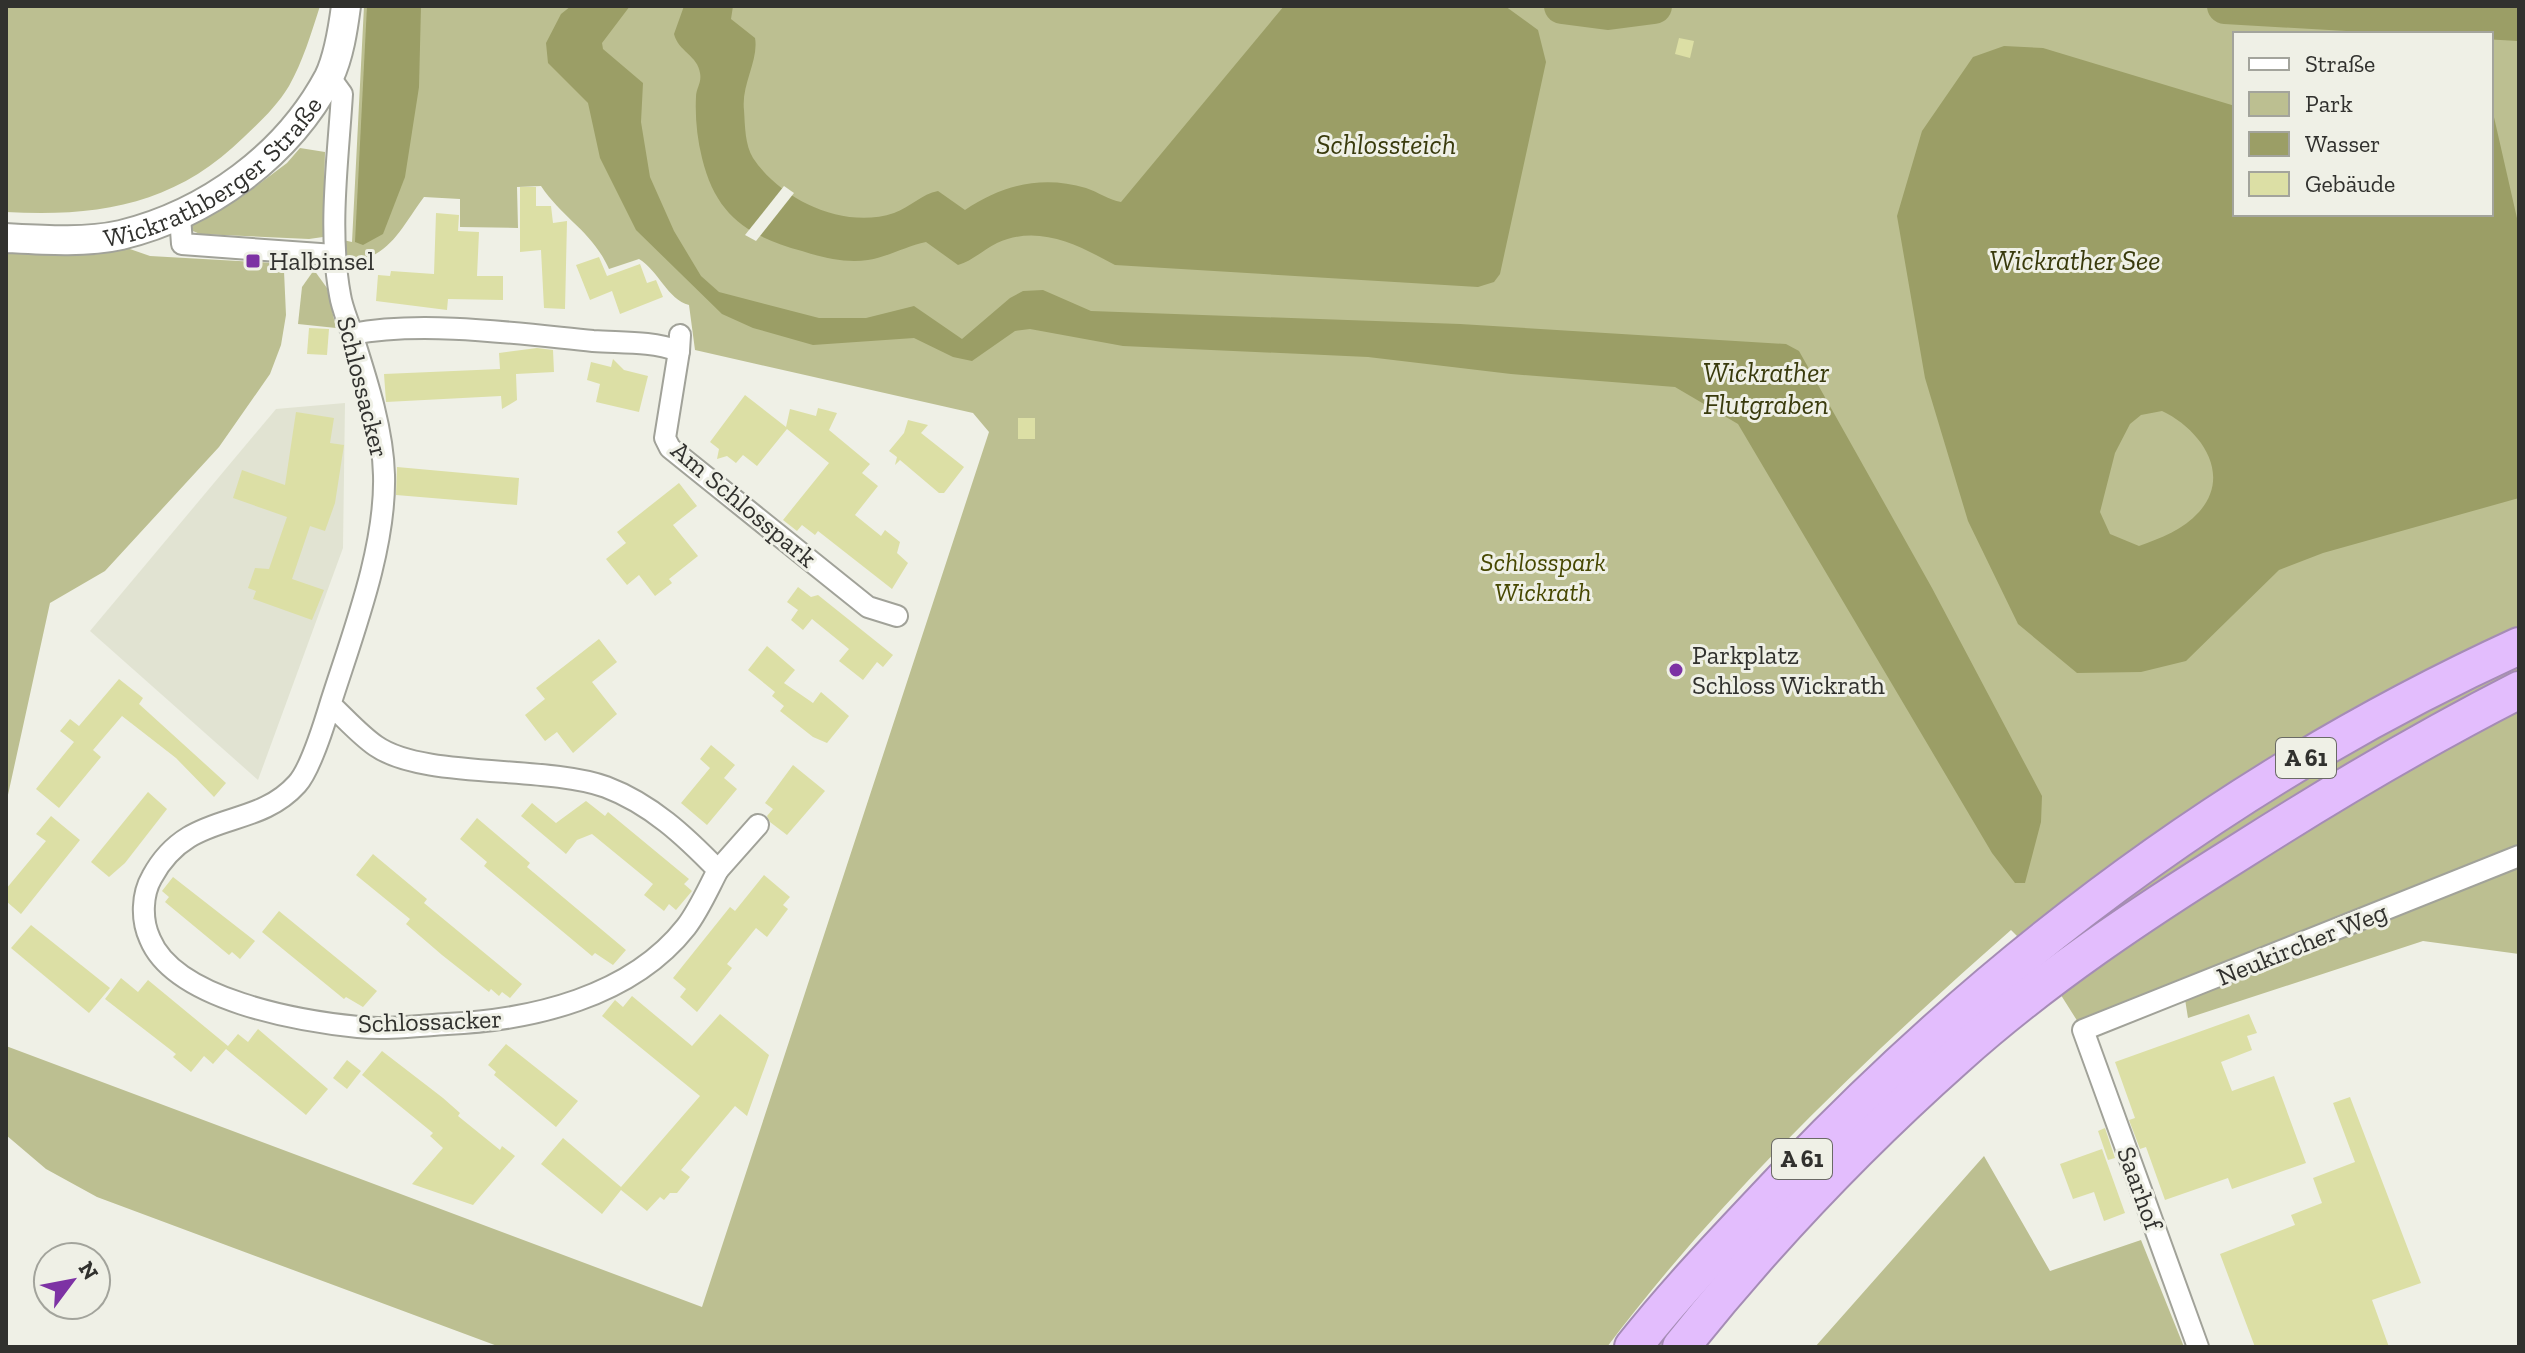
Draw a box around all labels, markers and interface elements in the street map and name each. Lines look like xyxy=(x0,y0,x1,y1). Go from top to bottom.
legend xyxy=(2233,32,2493,216)
text: Straße xyxy=(2305,49,2375,78)
text: Park xyxy=(2305,89,2353,118)
street label: Wickrathberger Straße xyxy=(101,90,329,254)
water label: Schlossteich xyxy=(1316,128,1456,161)
text: Wasser xyxy=(2305,129,2380,158)
text: Gebäude xyxy=(2305,169,2395,198)
water label: Wickrather See xyxy=(1989,244,2161,277)
place label: Halbinsel xyxy=(269,245,375,277)
marker: Halbinsel xyxy=(244,252,262,270)
street label: Schlossacker xyxy=(330,313,396,461)
water label: Wickrather Flutgraben xyxy=(1703,356,1830,421)
street label: Am Schlosspark xyxy=(665,434,824,574)
park label: Schlosspark Wickrath xyxy=(1480,546,1606,608)
place label: Parkplatz Schloss Wickrath xyxy=(1692,639,1885,701)
marker: Parkplatz Schloss Wickrath xyxy=(1667,661,1685,679)
road number: A 61 xyxy=(2276,738,2336,778)
street label: Neukircher Weg xyxy=(2212,895,2392,993)
street label: Schlossacker xyxy=(357,1002,503,1040)
road number: A 61 xyxy=(1772,1139,1832,1179)
street label: Saarhof xyxy=(2110,1142,2170,1235)
north arrow xyxy=(32,1241,112,1321)
text: N xyxy=(73,1256,105,1285)

